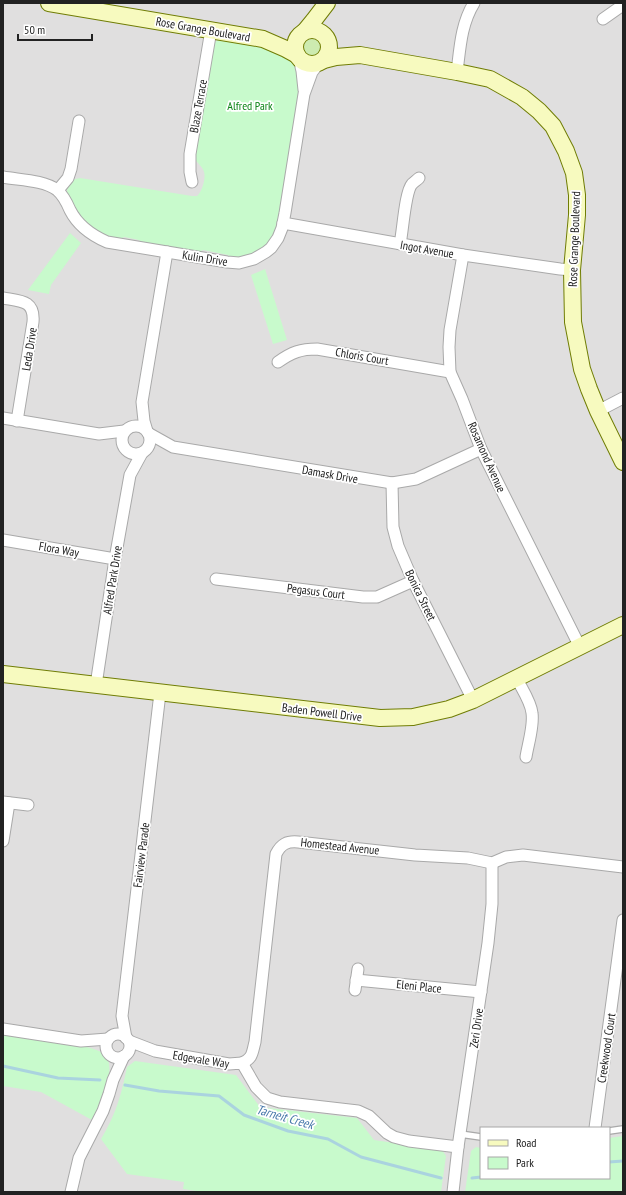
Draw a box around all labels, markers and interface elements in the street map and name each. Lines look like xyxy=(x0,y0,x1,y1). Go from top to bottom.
street label: Rose Grange Boulevard xyxy=(155,13,251,45)
scale bar xyxy=(18,16,92,42)
text: 50 m xyxy=(24,22,45,37)
street label: Blaze Terrace xyxy=(186,78,210,134)
park label: Alfred Park xyxy=(227,98,273,113)
street label: Rose Grange Boulevard xyxy=(565,191,583,287)
street label: Ingot Avenue xyxy=(399,237,455,261)
street label: Kulin Drive xyxy=(181,247,229,269)
street label: Leda Drive xyxy=(18,326,40,372)
street label: Chloris Court xyxy=(334,344,390,368)
street label: Rosamond Avenue xyxy=(465,420,509,495)
street label: Damask Drive xyxy=(301,462,359,486)
street label: Flora Way xyxy=(38,538,81,560)
street label: Alfred Park Drive xyxy=(99,544,125,615)
street label: Bonica Street xyxy=(402,567,440,624)
street label: Pegasus Court xyxy=(286,580,346,602)
street label: Baden Powell Drive xyxy=(281,700,363,724)
street label: Fairview Parade xyxy=(130,822,152,888)
street label: Homestead Avenue xyxy=(300,834,380,858)
street label: Eleni Place xyxy=(396,976,442,996)
street label: Zeri Drive xyxy=(466,1007,486,1049)
street label: Creekwood Court xyxy=(594,1011,618,1084)
street label: Edgevale Way xyxy=(172,1047,231,1071)
water label: Tarneit Creek xyxy=(254,1101,317,1134)
legend xyxy=(480,1127,610,1179)
text: Road xyxy=(516,1135,536,1150)
text: Park xyxy=(516,1155,534,1170)

